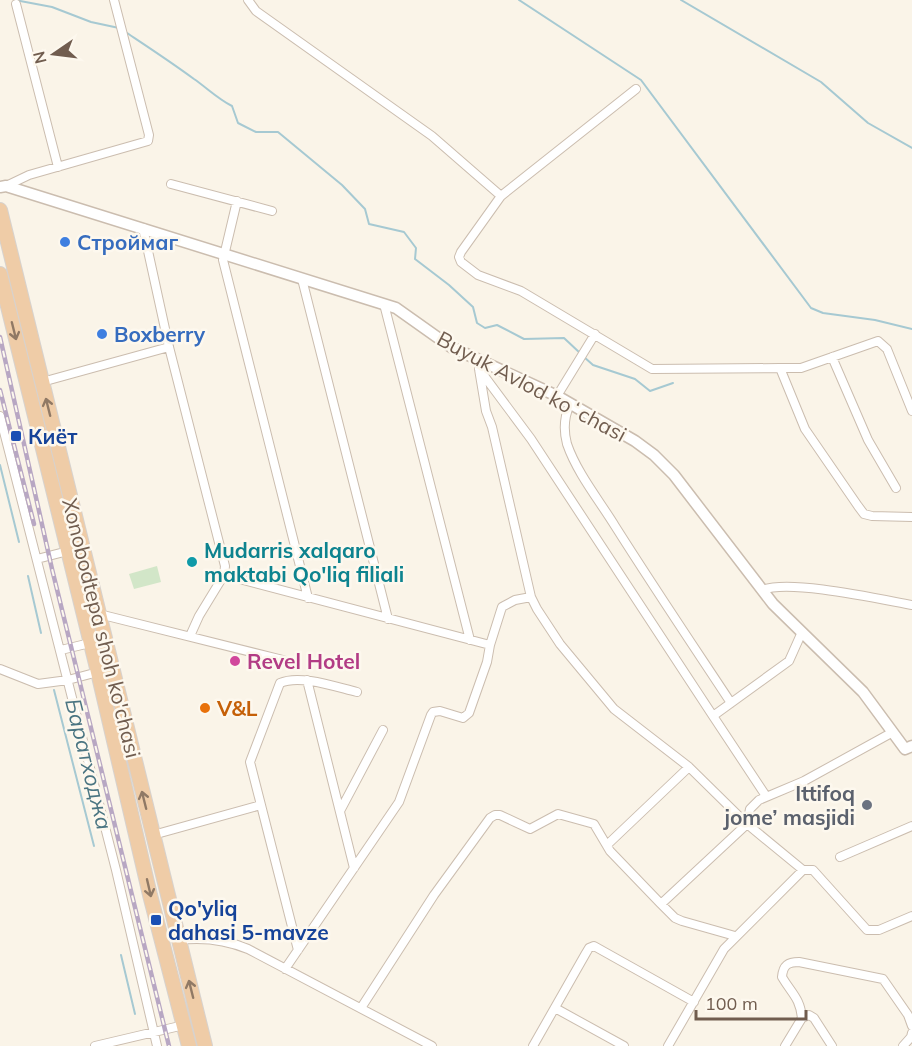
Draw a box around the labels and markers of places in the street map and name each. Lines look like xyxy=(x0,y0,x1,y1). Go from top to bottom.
place label: Строймаг xyxy=(77,229,178,255)
marker: Строймаг xyxy=(58,235,72,249)
place label: Boxberry xyxy=(114,321,206,347)
marker: Boxberry xyxy=(95,327,109,341)
place label: Киёт xyxy=(28,423,78,449)
marker: Киёт xyxy=(9,429,23,443)
place label: Mudarris xalqaro maktabi Qo'liq filiali xyxy=(204,537,404,587)
marker: Mudarris xalqaro maktabi Qo'liq filiali xyxy=(185,555,199,569)
place label: Revel Hotel xyxy=(247,648,360,674)
marker: Revel Hotel xyxy=(228,654,242,668)
place label: V&L xyxy=(216,695,258,721)
marker: V&L xyxy=(198,701,212,715)
place label: Ittifoq jome’ masjidi xyxy=(722,780,855,830)
marker: Ittifoq jome’ masjidi xyxy=(860,798,874,812)
place label: Qo'yliq dahasi 5-mavze xyxy=(168,895,329,945)
marker: Qo'yliq dahasi 5-mavze xyxy=(149,913,163,927)

